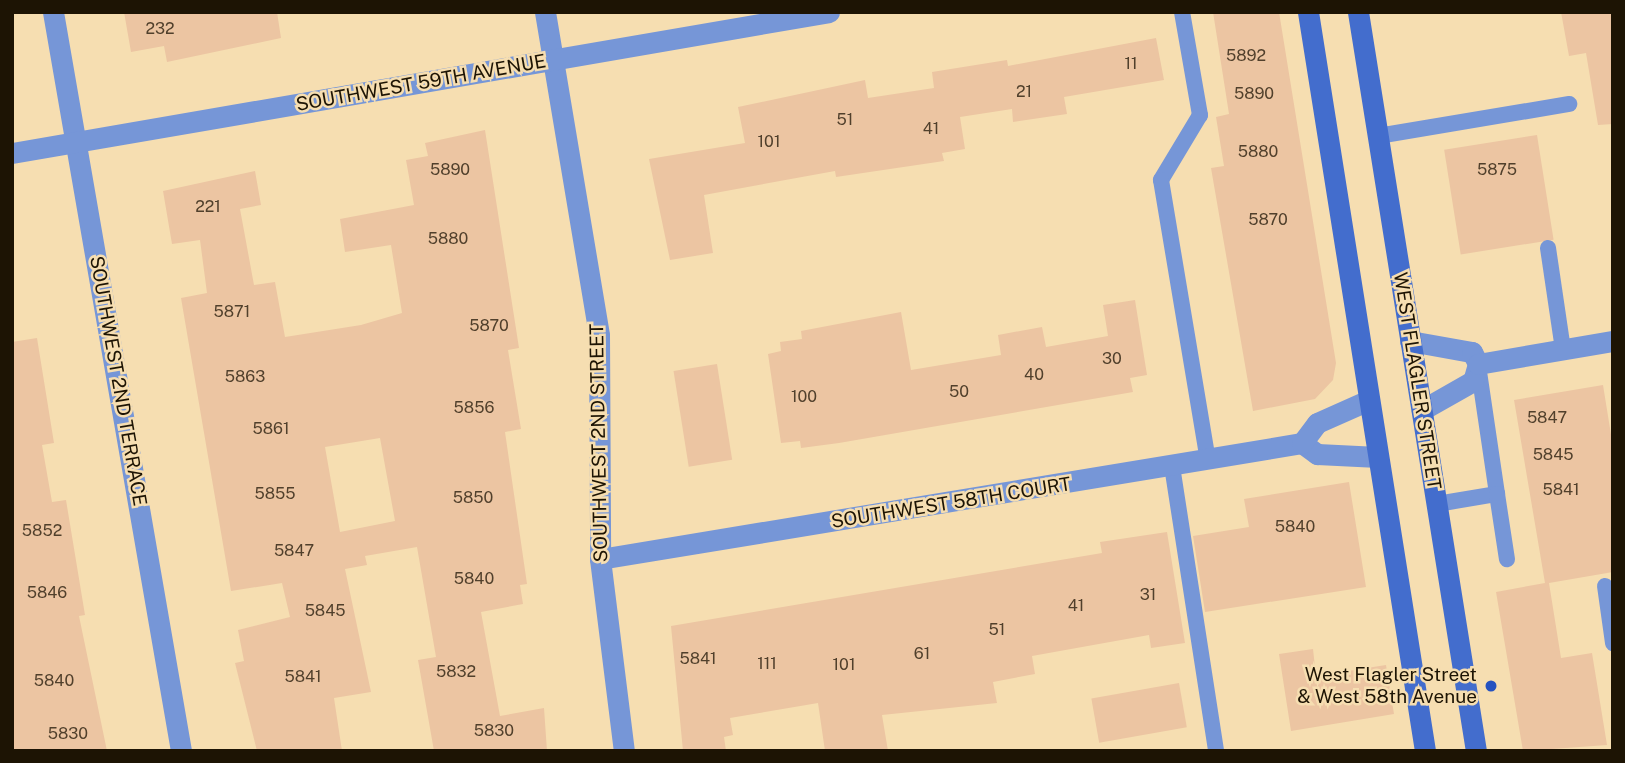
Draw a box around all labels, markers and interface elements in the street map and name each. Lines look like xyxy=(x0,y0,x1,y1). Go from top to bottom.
house number: 232 xyxy=(145,19,175,39)
house number: 5892 xyxy=(1226,46,1266,66)
street label: SOUTHWEST 59TH AVENUE xyxy=(294,50,548,116)
house number: 11 xyxy=(1124,54,1138,74)
house number: 21 xyxy=(1016,82,1032,102)
house number: 5890 xyxy=(1234,84,1274,104)
house number: 51 xyxy=(837,110,853,130)
house number: 41 xyxy=(923,119,939,139)
house number: 101 xyxy=(758,132,780,152)
house number: 5880 xyxy=(1238,142,1278,162)
house number: 5890 xyxy=(430,160,470,180)
house number: 5875 xyxy=(1477,160,1517,180)
house number: 221 xyxy=(195,197,221,217)
house number: 5870 xyxy=(1248,210,1288,230)
house number: 5880 xyxy=(428,229,468,249)
street label: SOUTHWEST 2ND TERRACE xyxy=(85,254,151,508)
street label: WEST FLAGLER STREET xyxy=(1389,271,1445,491)
house number: 5871 xyxy=(214,302,250,322)
house number: 5870 xyxy=(469,316,509,336)
street label: SOUTHWEST 2ND STREET xyxy=(586,323,612,563)
house number: 30 xyxy=(1102,349,1122,369)
house number: 40 xyxy=(1024,365,1044,385)
house number: 5863 xyxy=(225,367,265,387)
house number: 50 xyxy=(949,382,969,402)
house number: 100 xyxy=(791,387,817,407)
house number: 5856 xyxy=(454,398,494,418)
house number: 5847 xyxy=(1527,408,1567,428)
house number: 5861 xyxy=(253,419,289,439)
house number: 5845 xyxy=(1533,445,1573,465)
street label: SOUTHWEST 58TH COURT xyxy=(829,473,1073,533)
house number: 5841 xyxy=(1542,480,1580,500)
house number: 5855 xyxy=(254,484,296,504)
house number: 5850 xyxy=(453,488,493,508)
house number: 5840 xyxy=(1275,517,1315,537)
house number: 5852 xyxy=(22,521,62,541)
house number: 5847 xyxy=(274,541,314,561)
house number: 5840 xyxy=(454,569,494,589)
house number: 5846 xyxy=(27,583,67,603)
house number: 31 xyxy=(1140,585,1156,605)
house number: 41 xyxy=(1068,596,1084,616)
house number: 5845 xyxy=(305,601,345,621)
house number: 51 xyxy=(989,620,1005,640)
house number: 61 xyxy=(914,644,930,664)
house number: 5841 xyxy=(679,649,717,669)
house number: 111 xyxy=(757,654,777,674)
house number: 101 xyxy=(833,655,855,675)
house number: 5832 xyxy=(436,662,476,682)
place label: West Flagler Street & West 58th Avenue xyxy=(1297,664,1477,708)
house number: 5841 xyxy=(284,667,322,687)
house number: 5840 xyxy=(34,671,74,691)
marker: West Flagler Street & West 58th Avenue xyxy=(1483,678,1499,694)
house number: 5830 xyxy=(474,721,514,741)
house number: 5830 xyxy=(48,724,88,744)

